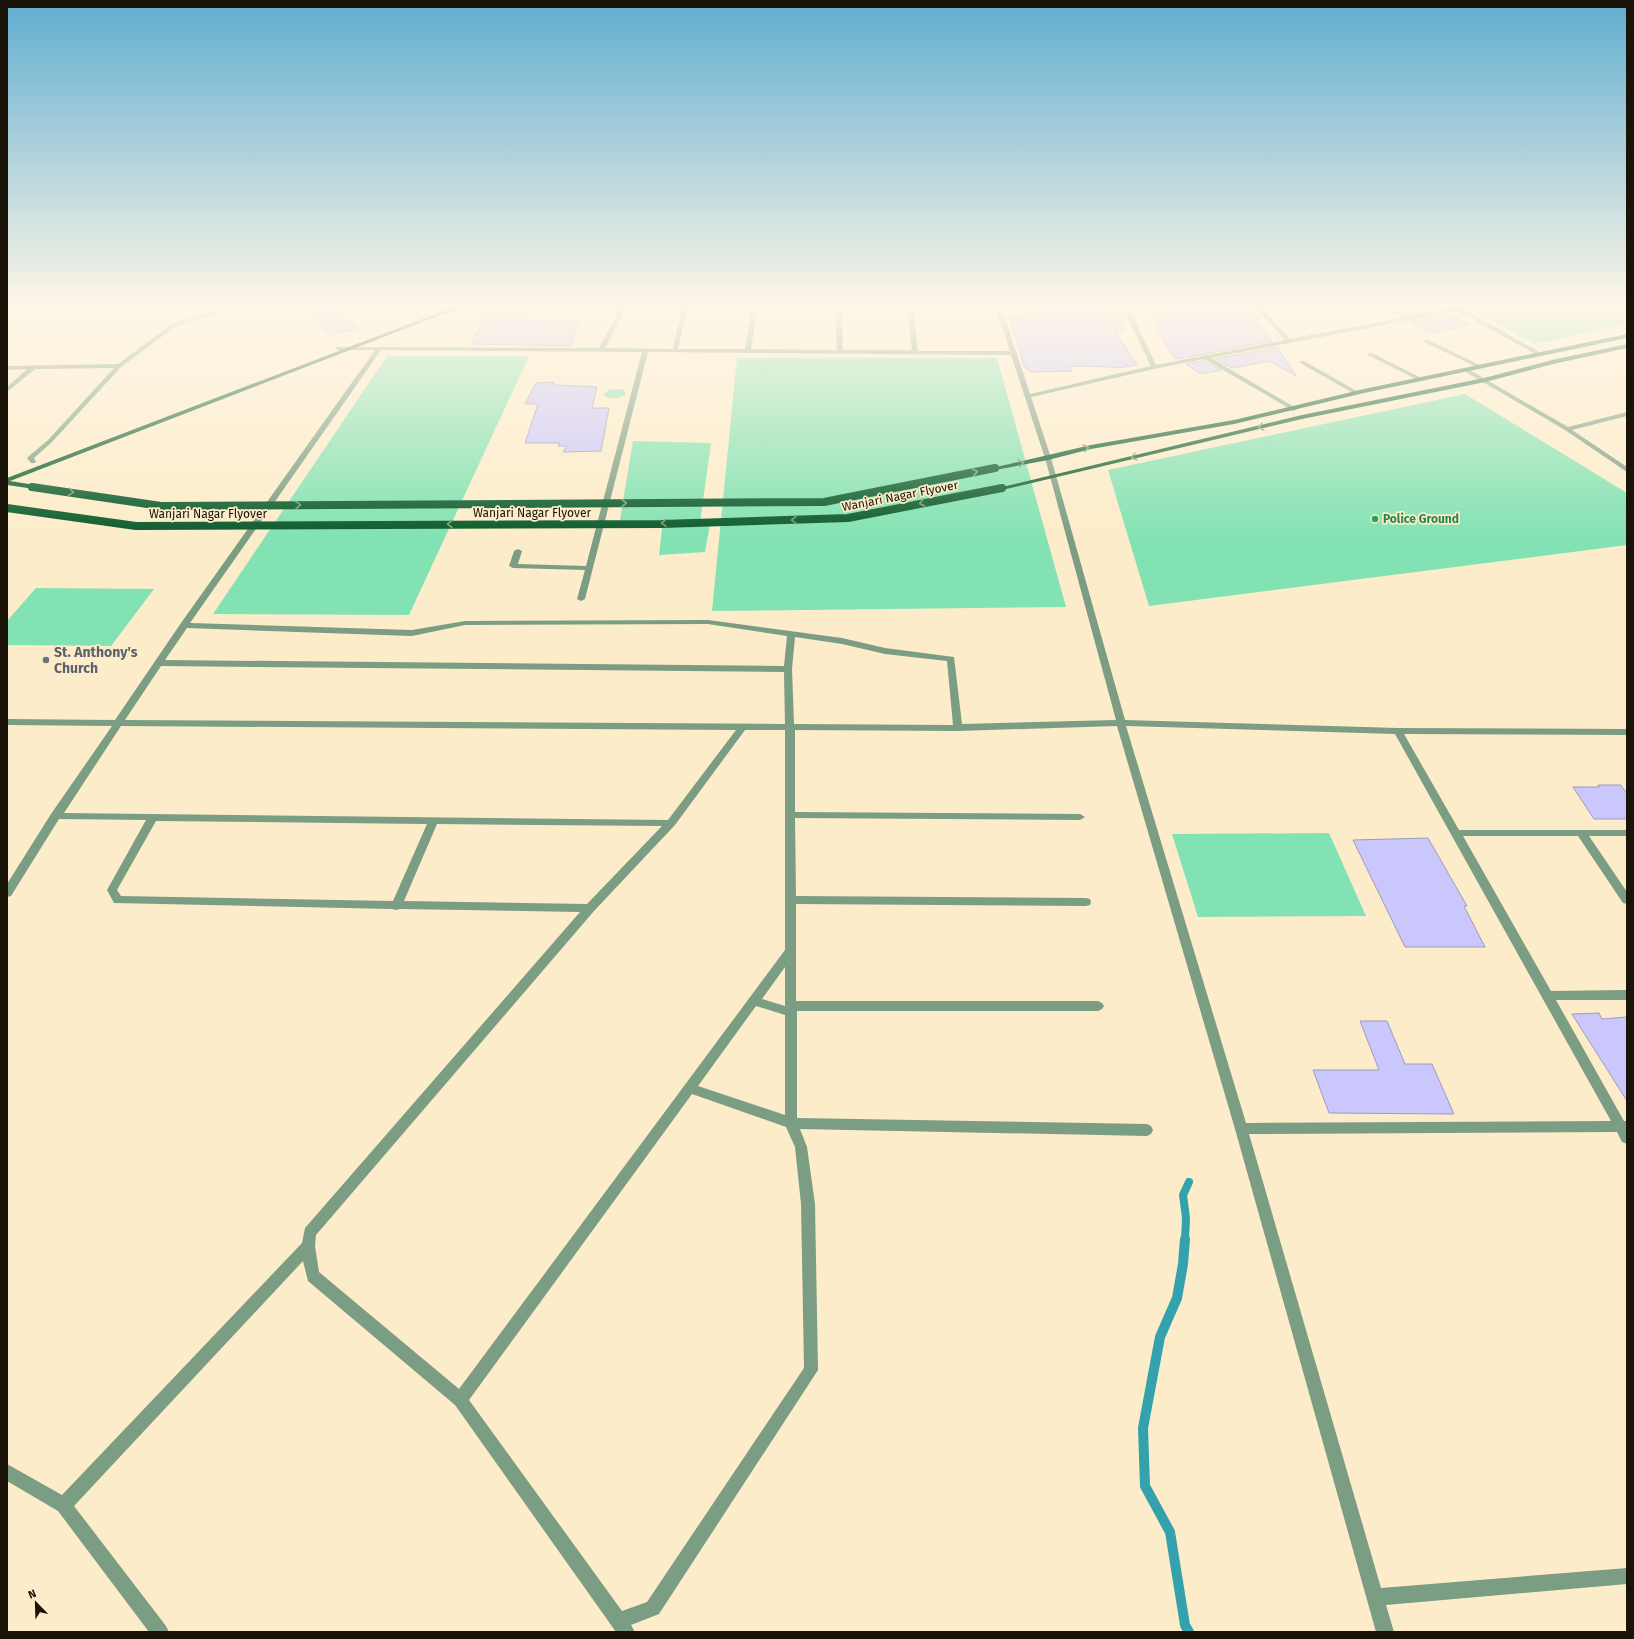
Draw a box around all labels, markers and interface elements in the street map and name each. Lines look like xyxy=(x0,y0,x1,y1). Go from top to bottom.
one-way arrow xyxy=(1258,422,1264,430)
one-way arrow xyxy=(1082,444,1089,453)
one-way arrow xyxy=(1131,453,1138,461)
one-way arrow xyxy=(1018,459,1025,468)
one-way arrow xyxy=(972,469,978,477)
street label: Wanjari Nagar Flyover xyxy=(841,478,960,514)
one-way arrow xyxy=(67,487,74,496)
one-way arrow xyxy=(621,499,627,507)
one-way arrow xyxy=(919,499,925,507)
one-way arrow xyxy=(295,501,301,509)
street label: Wanjari Nagar Flyover xyxy=(473,506,591,520)
street label: Wanjari Nagar Flyover xyxy=(149,507,267,521)
place label: Police Ground xyxy=(1383,512,1459,526)
marker: Police Ground xyxy=(1370,514,1380,524)
one-way arrow xyxy=(791,515,797,524)
one-way arrow xyxy=(661,519,667,528)
one-way arrow xyxy=(447,520,453,528)
place label: St. Anthony's Church xyxy=(54,644,138,677)
marker: St. Anthony's Church xyxy=(41,655,51,665)
north arrow xyxy=(16,1583,56,1623)
text: N xyxy=(26,1587,38,1602)

